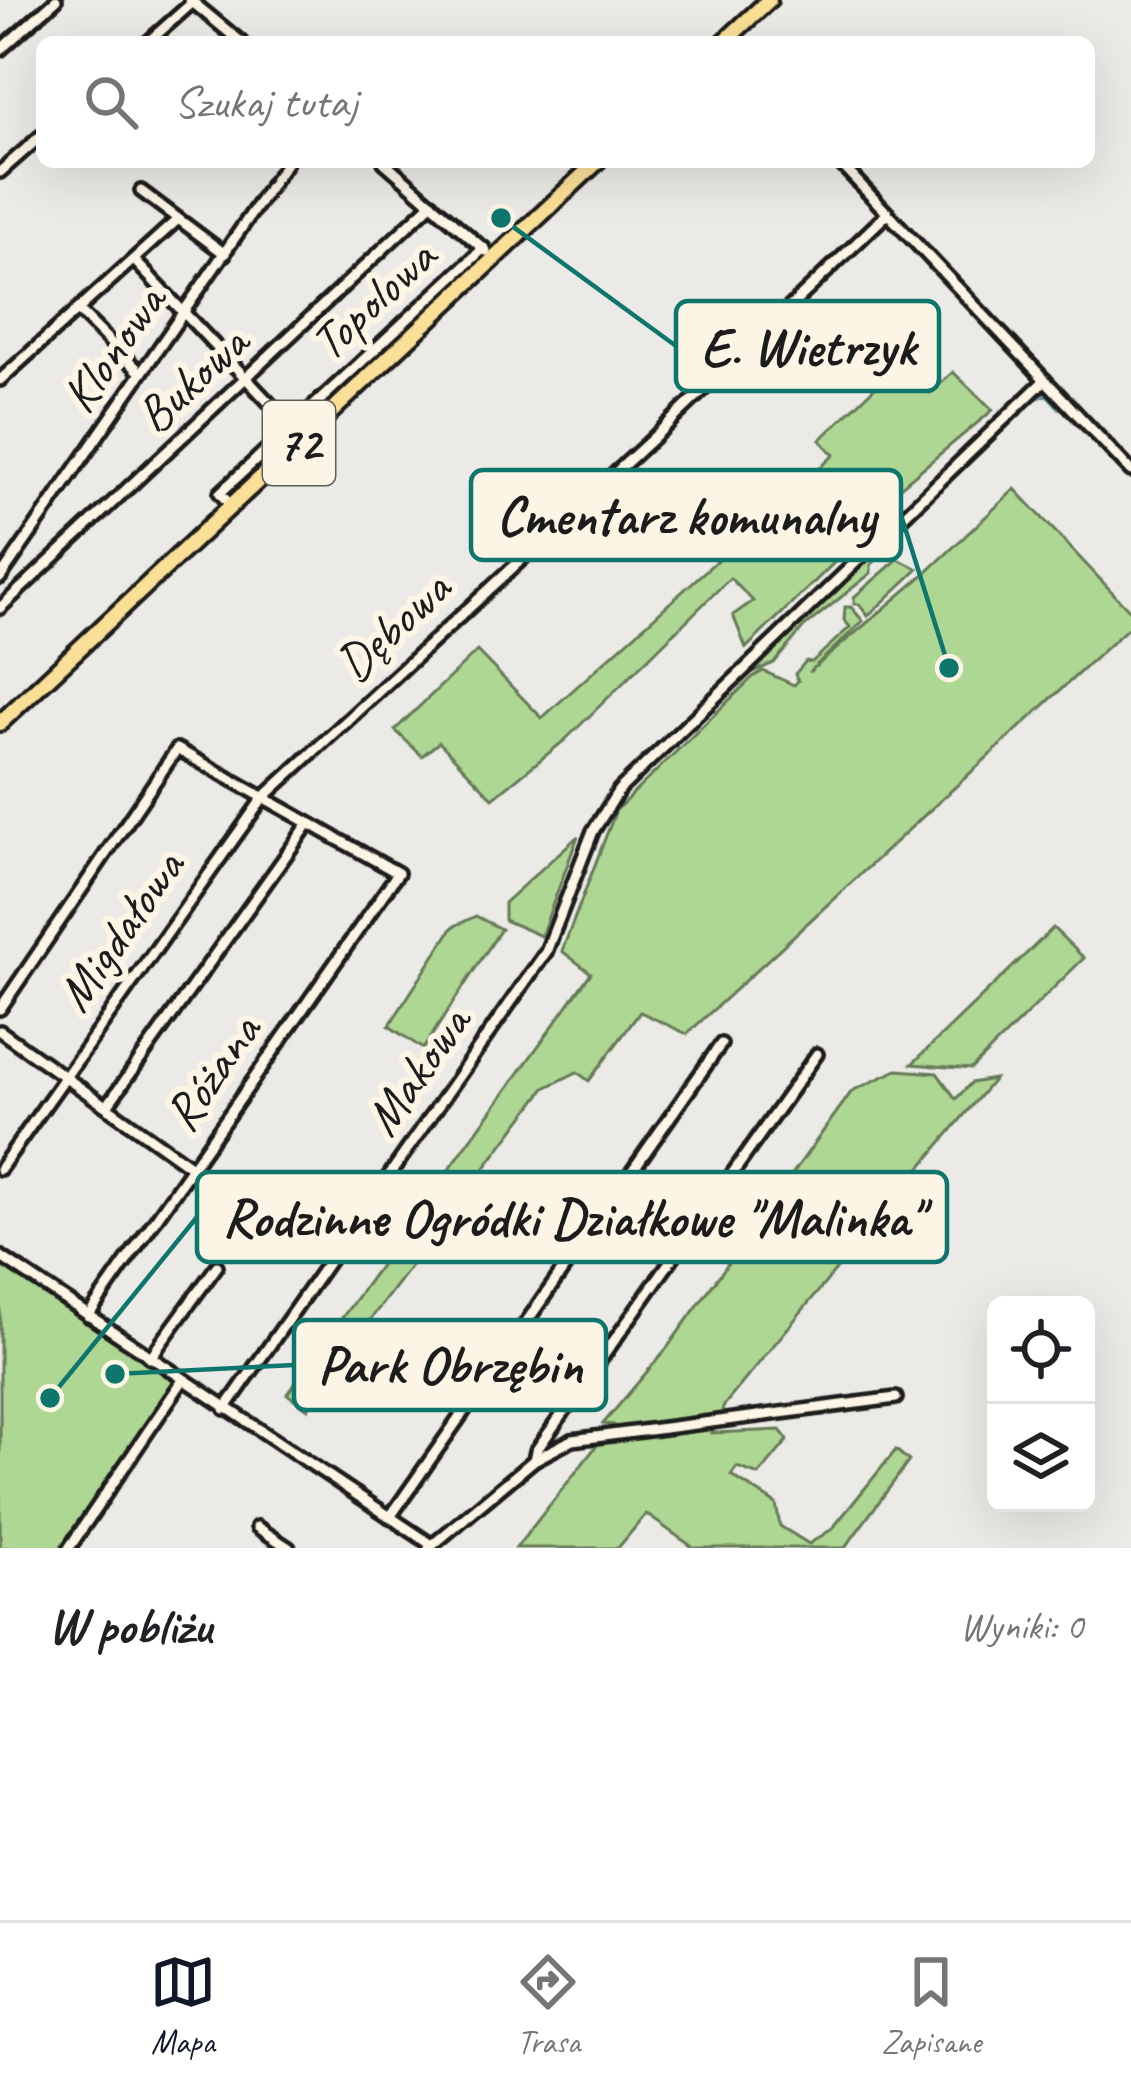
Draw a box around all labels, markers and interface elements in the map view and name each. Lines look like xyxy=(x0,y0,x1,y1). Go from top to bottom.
search box xyxy=(36,36,1095,168)
icon: search xyxy=(78,69,144,135)
text: Szukaj tutaj xyxy=(174,74,357,131)
street label: Topolowa xyxy=(296,223,452,374)
street label: Klonowa xyxy=(46,269,182,425)
callout: E. Wietrzyk xyxy=(676,301,939,391)
street label: Bukowa xyxy=(122,308,264,446)
text: E. Wietrzyk xyxy=(701,313,920,381)
road number: 72 xyxy=(263,401,335,485)
callout: Cmentarz komunalny xyxy=(471,470,901,560)
text: Cmentarz komunalny xyxy=(496,482,880,550)
street label: Dębowa xyxy=(322,555,466,695)
street label: Migdałowa xyxy=(42,835,200,1023)
street label: Makowa xyxy=(350,990,486,1147)
street label: Różana xyxy=(149,999,277,1143)
callout: Rodzinne Ogródki Działkowe "Malinka" xyxy=(197,1172,947,1262)
text: Rodzinne Ogródki Działkowe "Malinka" xyxy=(222,1184,933,1252)
map controls xyxy=(987,1296,1095,1512)
button: locate xyxy=(987,1296,1095,1404)
callout: Park Obrzębin xyxy=(294,1320,606,1410)
text: Park Obrzębin xyxy=(318,1331,583,1399)
button: layers xyxy=(987,1404,1095,1512)
text: W pobliżu xyxy=(48,1594,211,1658)
text: Wyniki: 0 xyxy=(960,1602,1083,1651)
tab: Mapa xyxy=(150,1949,216,2063)
tab: Trasa xyxy=(515,1949,581,2063)
tab: Zapisane xyxy=(881,1949,981,2063)

